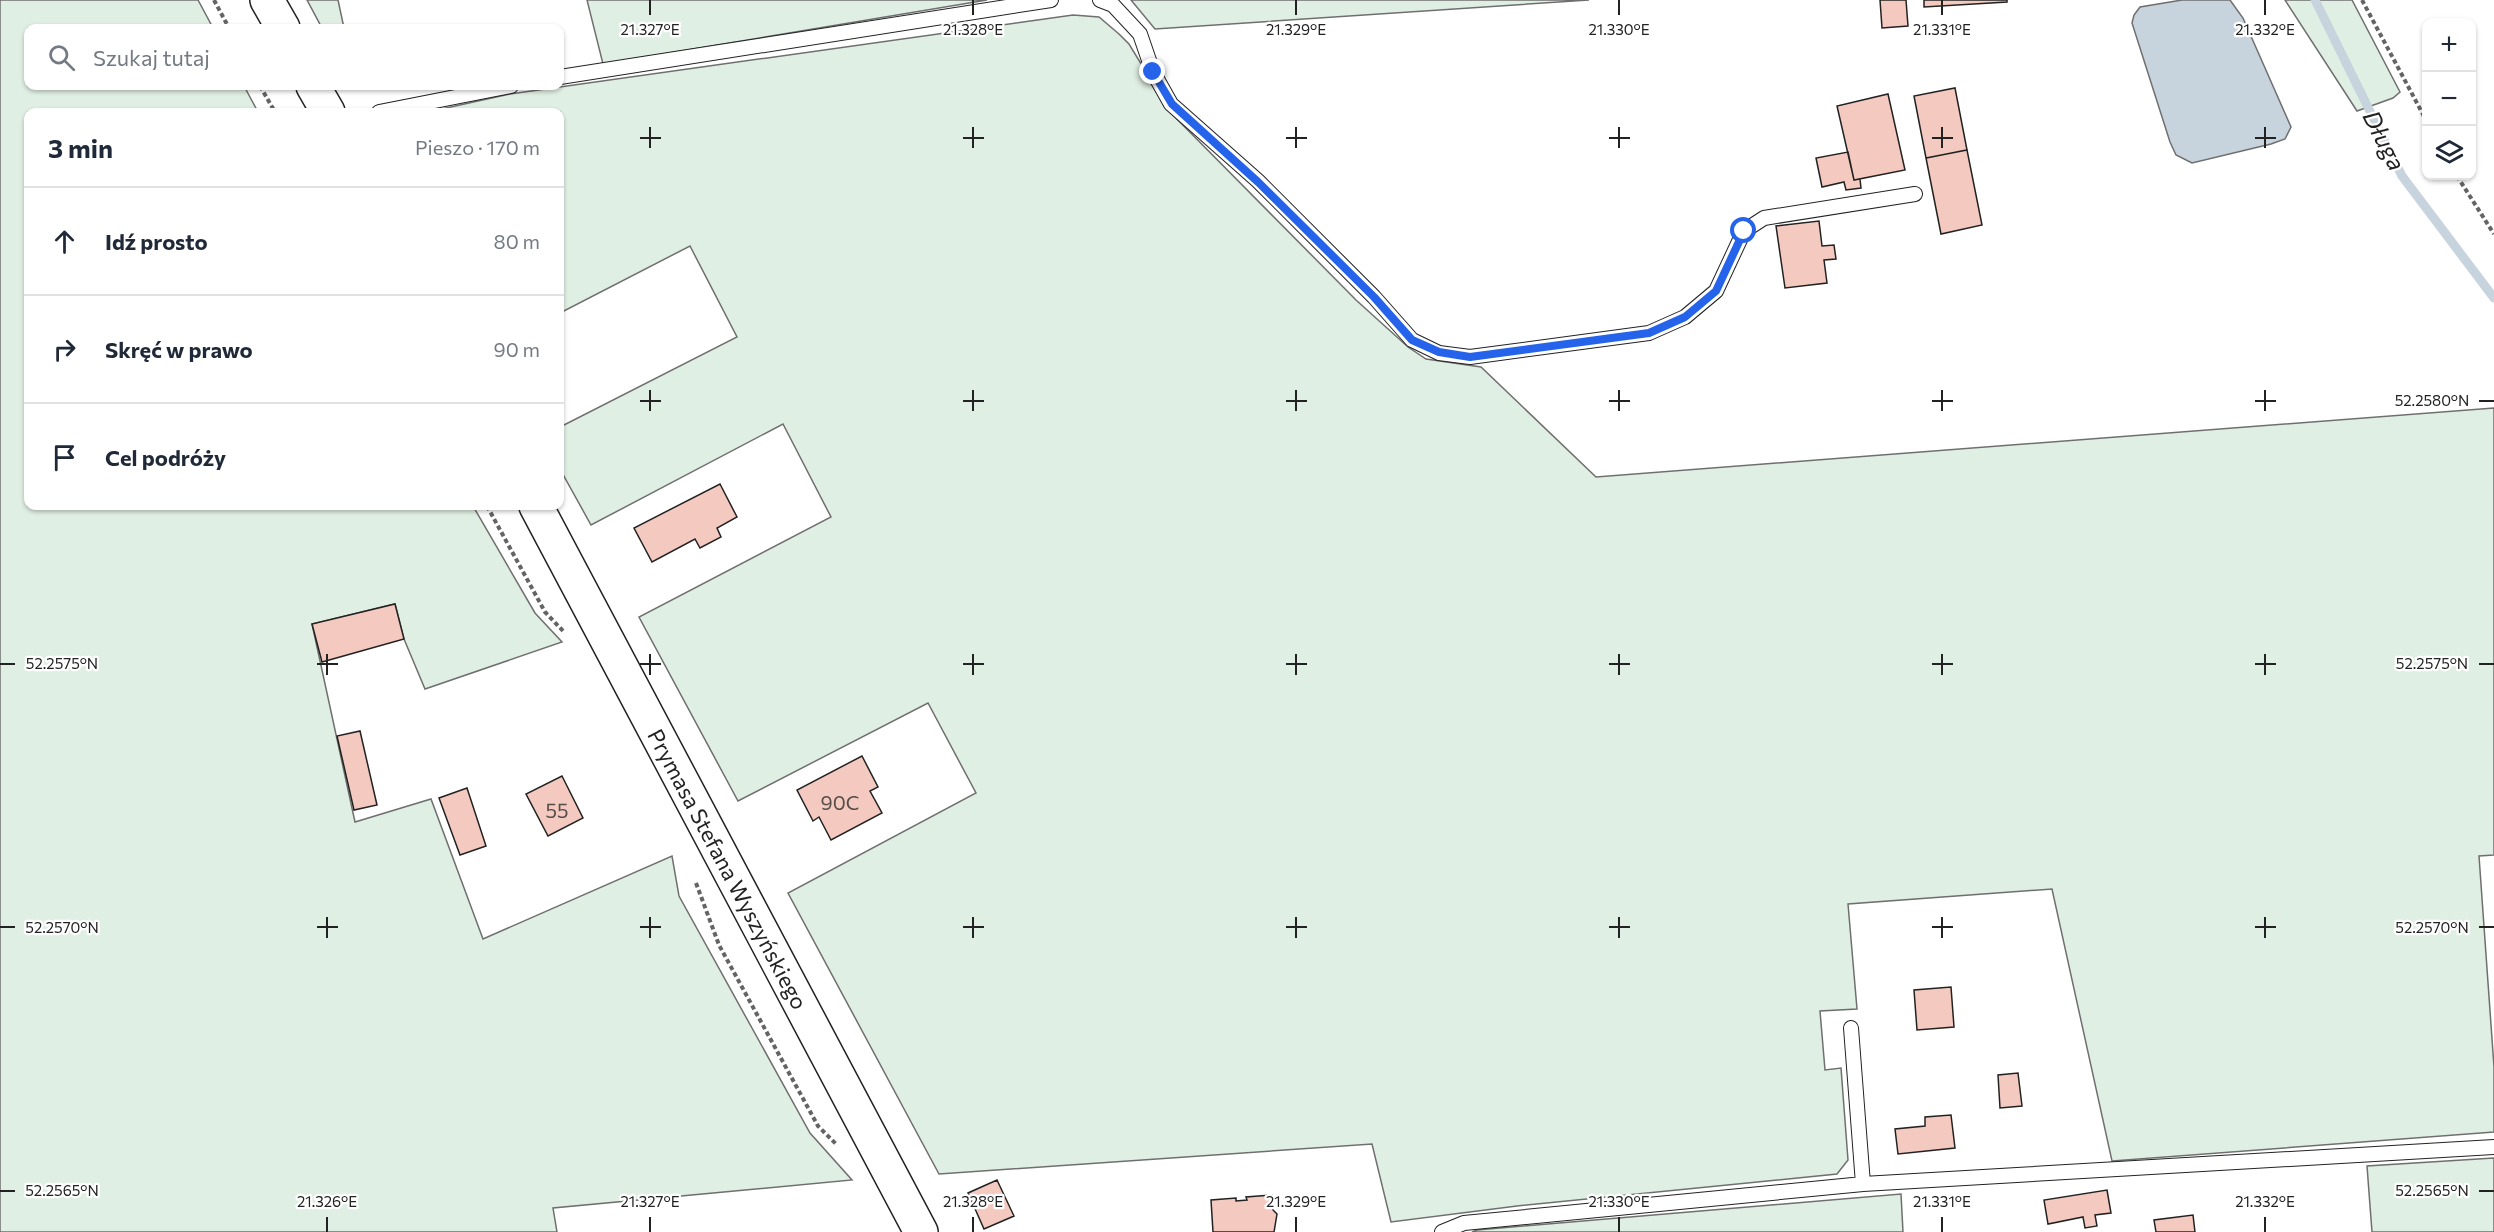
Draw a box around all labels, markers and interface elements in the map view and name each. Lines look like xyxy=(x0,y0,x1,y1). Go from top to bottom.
map controls xyxy=(2422,18,2476,180)
button: + xyxy=(2422,18,2476,72)
text: 21.327°E xyxy=(620,20,680,38)
text: 21.328°E xyxy=(943,20,1003,38)
text: 21.329°E xyxy=(1266,20,1326,38)
text: 21.330°E xyxy=(1588,20,1650,38)
text: 21.331°E xyxy=(1913,20,1971,38)
text: 21.332°E xyxy=(2235,20,2295,38)
search box xyxy=(24,24,564,90)
icon: search xyxy=(45,41,78,74)
text: Szukaj tutaj xyxy=(93,44,210,71)
route end xyxy=(1139,58,1165,84)
button: − xyxy=(2422,72,2476,126)
water label: Długa xyxy=(2358,105,2412,175)
button: layers xyxy=(2422,126,2476,180)
text: 3 min xyxy=(48,132,113,163)
text: Pieszo · 170 m xyxy=(415,135,540,159)
route start xyxy=(1730,217,1756,243)
icon: ahead xyxy=(48,225,81,258)
text: Idź prosto xyxy=(105,228,208,255)
text: 80 m xyxy=(494,229,540,253)
icon: right xyxy=(48,333,81,366)
text: Skręć w prawo xyxy=(105,336,253,363)
text: 90 m xyxy=(494,337,540,361)
text: 52.2580°N xyxy=(2395,391,2469,409)
icon: arrive xyxy=(48,441,81,474)
text: Cel podróży xyxy=(105,444,226,471)
text: 52.2575°N xyxy=(26,654,98,672)
text: 52.2575°N xyxy=(2396,654,2468,672)
street label: Prymasa Stefana Wyszyńskiego xyxy=(642,724,814,1014)
house number: 90C xyxy=(821,790,859,814)
house number: 55 xyxy=(546,798,568,822)
text: 52.2570°N xyxy=(25,918,99,936)
text: 52.2570°N xyxy=(2395,918,2469,936)
text: 52.2565°N xyxy=(25,1181,99,1199)
text: 52.2565°N xyxy=(2395,1181,2469,1199)
text: 21.326°E xyxy=(297,1192,357,1210)
text: 21.327°E xyxy=(620,1192,680,1210)
text: 21.328°E xyxy=(943,1192,1003,1210)
text: 21.329°E xyxy=(1266,1192,1326,1210)
text: 21.330°E xyxy=(1588,1192,1650,1210)
text: 21.331°E xyxy=(1913,1192,1971,1210)
text: 21.332°E xyxy=(2235,1192,2295,1210)

